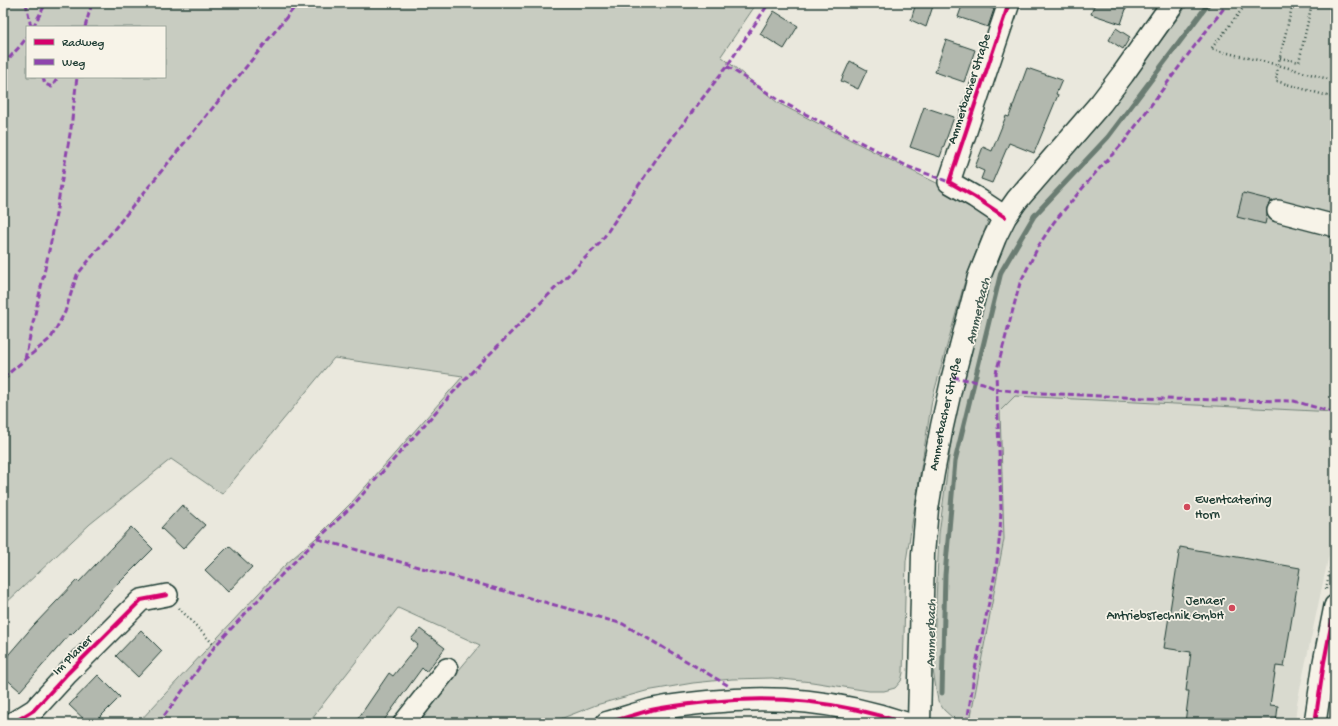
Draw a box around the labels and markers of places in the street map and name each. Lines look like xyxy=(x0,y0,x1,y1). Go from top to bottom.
place label: Eventcatering Horn xyxy=(1195,493,1272,523)
marker: Eventcatering Horn xyxy=(1182,502,1192,512)
place label: Jenaer AntriebsTechnik GmbH xyxy=(1106,594,1225,624)
marker: Jenaer AntriebsTechnik GmbH xyxy=(1227,603,1237,613)

